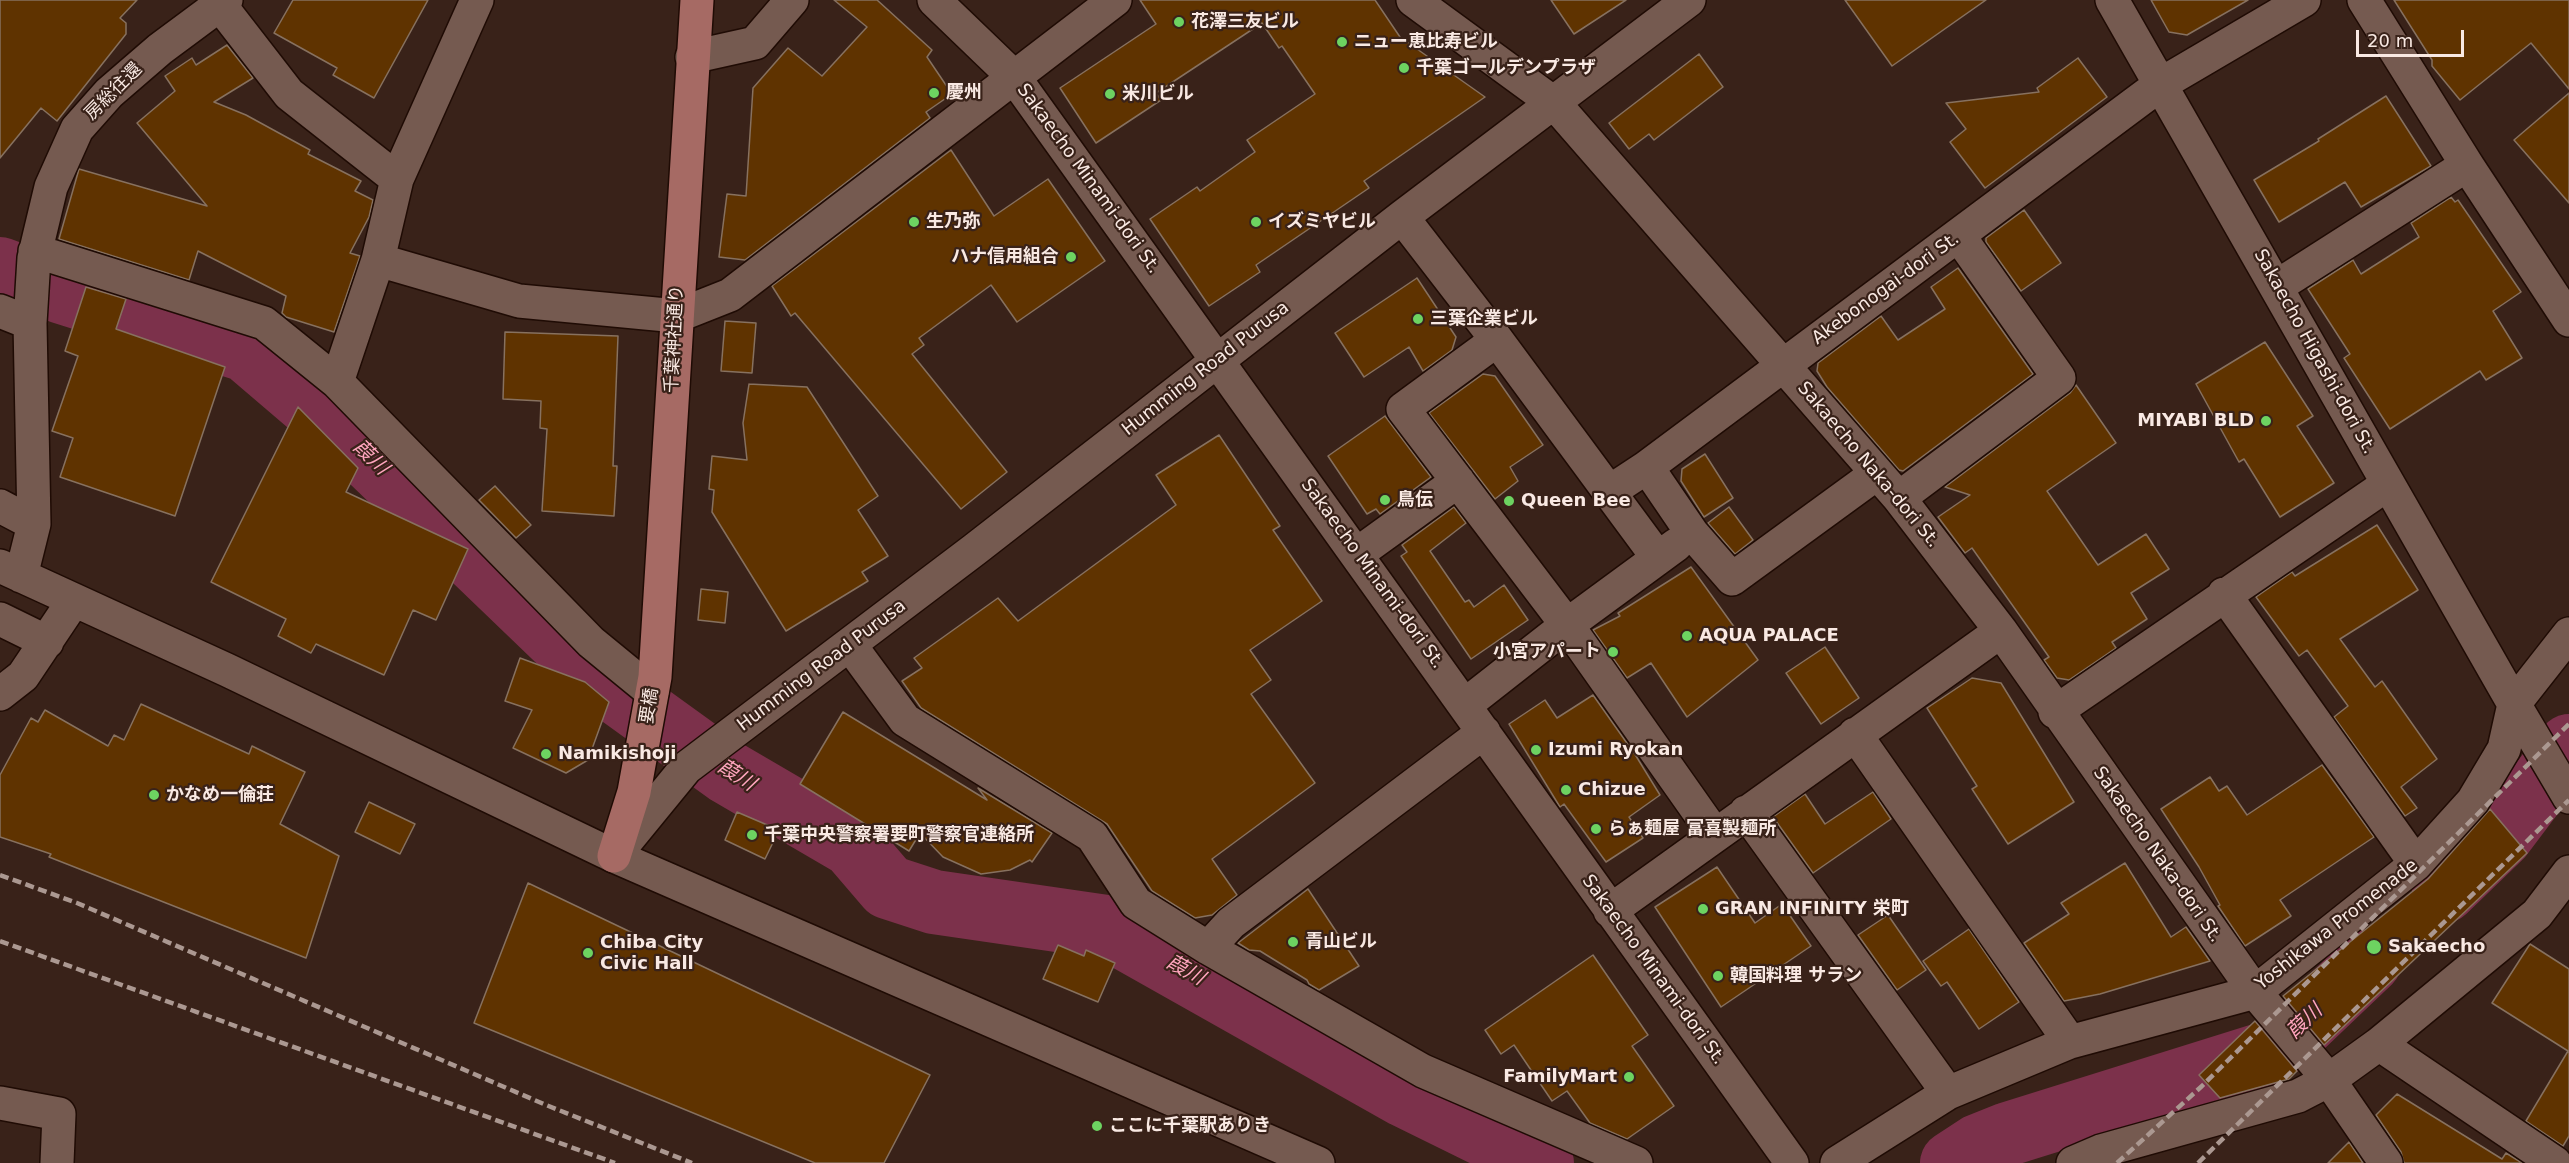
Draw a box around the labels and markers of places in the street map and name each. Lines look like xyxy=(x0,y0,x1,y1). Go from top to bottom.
place label: 花澤三友ビル xyxy=(1191,11,1299,33)
marker: 花澤三友ビル xyxy=(1172,15,1186,29)
place label: ニュー恵比寿ビル xyxy=(1354,31,1498,53)
marker: ニュー恵比寿ビル xyxy=(1335,35,1349,49)
place label: 千葉ゴールデンプラザ xyxy=(1416,57,1596,79)
marker: 千葉ゴールデンプラザ xyxy=(1397,61,1411,75)
place label: 慶州 xyxy=(946,82,982,104)
place label: 米川ビル xyxy=(1122,83,1194,105)
marker: 慶州 xyxy=(927,86,941,100)
marker: 米川ビル xyxy=(1103,87,1117,101)
place label: 生乃弥 xyxy=(926,211,980,233)
place label: イズミヤビル xyxy=(1268,211,1376,233)
marker: 生乃弥 xyxy=(907,215,921,229)
marker: イズミヤビル xyxy=(1249,215,1263,229)
place label: ハナ信用組合 xyxy=(951,246,1059,268)
marker: ハナ信用組合 xyxy=(1064,250,1078,264)
place label: 三葉企業ビル xyxy=(1430,308,1538,330)
marker: 三葉企業ビル xyxy=(1411,312,1425,326)
place label: MIYABI BLD xyxy=(2137,410,2254,432)
marker: MIYABI BLD xyxy=(2259,414,2273,428)
place label: 鳥伝 xyxy=(1397,489,1433,511)
place label: Queen Bee xyxy=(1521,490,1631,512)
marker: 鳥伝 xyxy=(1378,493,1392,507)
marker: Queen Bee xyxy=(1502,494,1516,508)
place label: AQUA PALACE xyxy=(1699,625,1839,647)
marker: AQUA PALACE xyxy=(1680,629,1694,643)
place label: 小宮アパート xyxy=(1493,641,1601,663)
marker: 小宮アパート xyxy=(1606,645,1620,659)
place label: Izumi Ryokan xyxy=(1548,739,1683,761)
place label: Namikishoji xyxy=(558,743,677,765)
marker: Izumi Ryokan xyxy=(1529,743,1543,757)
marker: Namikishoji xyxy=(539,747,553,761)
place label: Chizue xyxy=(1578,779,1646,801)
marker: Chizue xyxy=(1559,783,1573,797)
place label: かなめ一倫荘 xyxy=(166,784,274,806)
marker: かなめ一倫荘 xyxy=(147,788,161,802)
place label: らぁ麺屋 富喜製麺所 xyxy=(1608,818,1776,840)
marker: らぁ麺屋 富喜製麺所 xyxy=(1589,822,1603,836)
place label: 千葉中央警察署要町警察官連絡所 xyxy=(764,824,1034,846)
marker: 千葉中央警察署要町警察官連絡所 xyxy=(745,828,759,842)
place label: GRAN INFINITY 栄町 xyxy=(1715,898,1909,920)
marker: GRAN INFINITY 栄町 xyxy=(1696,902,1710,916)
place label: 青山ビル xyxy=(1305,931,1377,953)
place label: Chiba City Civic Hall xyxy=(600,932,703,974)
marker: 青山ビル xyxy=(1286,935,1300,949)
place label: Sakaecho xyxy=(2388,936,2485,958)
marker: Sakaecho xyxy=(2365,938,2383,956)
marker: Chiba City Civic Hall xyxy=(581,946,595,960)
place label: 韓国料理 サラン xyxy=(1730,965,1862,987)
marker: 韓国料理 サラン xyxy=(1711,969,1725,983)
place label: FamilyMart xyxy=(1503,1066,1617,1088)
marker: FamilyMart xyxy=(1622,1070,1636,1084)
place label: ここに千葉駅ありき xyxy=(1109,1115,1271,1137)
marker: ここに千葉駅ありき xyxy=(1090,1119,1104,1133)

